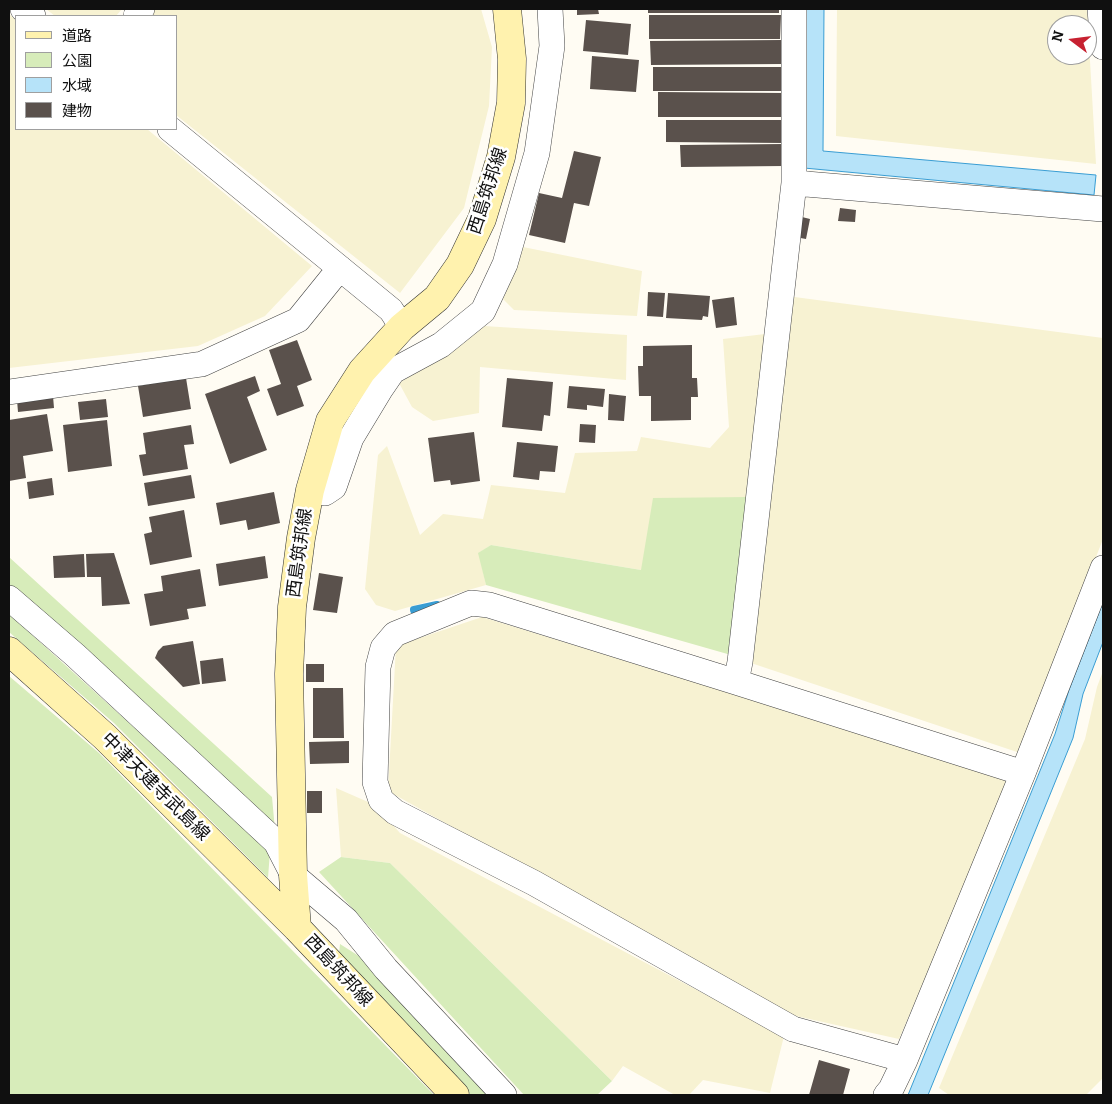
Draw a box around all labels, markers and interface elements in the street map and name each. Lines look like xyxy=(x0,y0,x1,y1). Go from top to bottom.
legend xyxy=(15,15,178,130)
north arrow xyxy=(1047,15,1097,65)
text: 道路 xyxy=(62,27,92,45)
text: N xyxy=(1048,29,1068,44)
text: 公園 xyxy=(62,52,92,70)
text: 水域 xyxy=(62,77,92,95)
text: 建物 xyxy=(62,102,92,120)
street label: 西島筑邦線 xyxy=(464,145,512,237)
street label: 西島筑邦線 xyxy=(283,507,317,599)
street label: 中津天建寺武島線 xyxy=(96,728,214,846)
street label: 西島筑邦線 xyxy=(299,931,377,1011)

